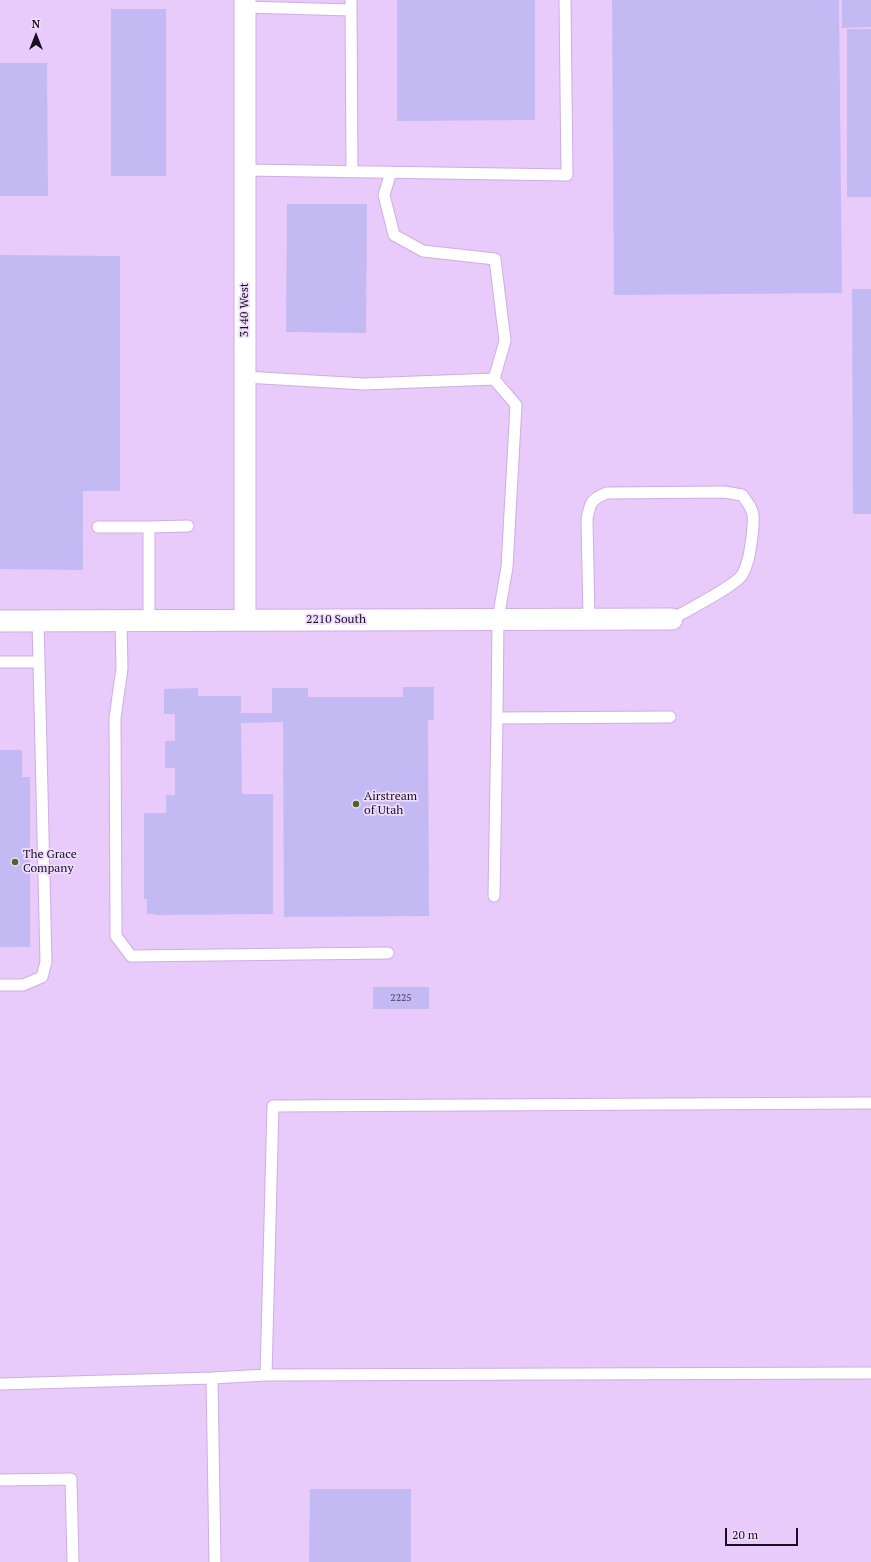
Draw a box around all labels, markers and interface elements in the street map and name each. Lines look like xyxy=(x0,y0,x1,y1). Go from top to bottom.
north arrow xyxy=(16,16,56,56)
text: N xyxy=(32,17,40,31)
street label: 3140 West xyxy=(238,283,252,337)
street label: 2210 South xyxy=(306,613,366,627)
place label: Airstream of Utah xyxy=(364,790,417,818)
marker: Airstream of Utah xyxy=(351,799,361,809)
place label: The Grace Company xyxy=(23,848,77,876)
marker: The Grace Company xyxy=(10,857,20,867)
house number: 2225 xyxy=(390,992,412,1004)
scale bar xyxy=(727,1520,800,1546)
text: 20 m xyxy=(732,1527,758,1542)

